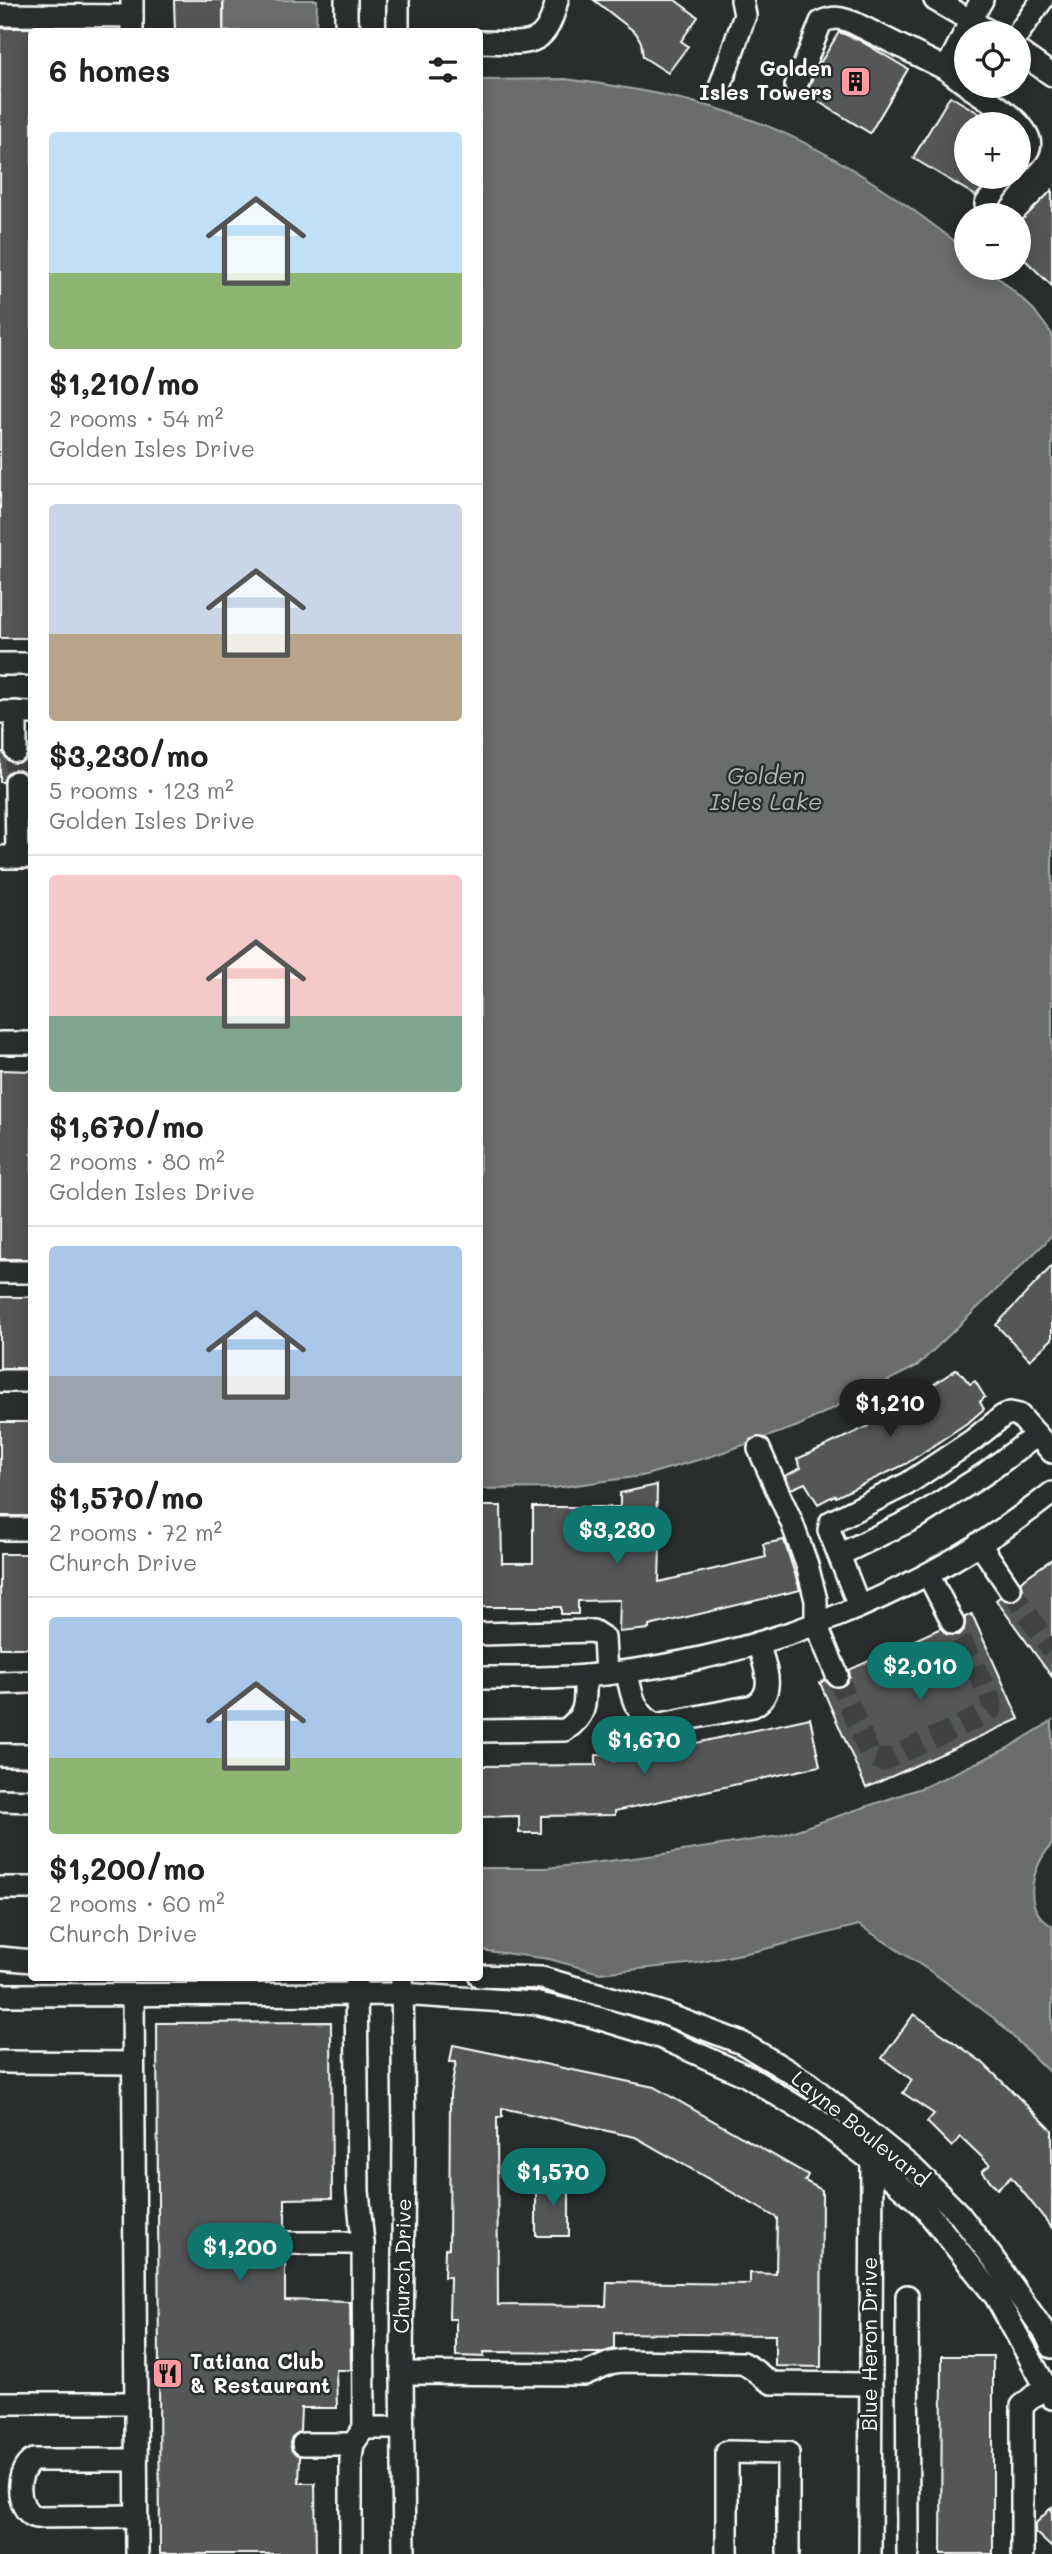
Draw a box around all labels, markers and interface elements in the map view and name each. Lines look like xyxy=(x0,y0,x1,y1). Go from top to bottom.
map controls xyxy=(954,21,1031,280)
button: locate xyxy=(954,21,1031,98)
text: 6 homes xyxy=(49,50,170,90)
icon: filters xyxy=(424,51,462,89)
place label: Golden Isles Towers xyxy=(699,54,832,105)
building icon: Golden Isles Towers xyxy=(838,64,872,98)
button: + xyxy=(954,112,1031,189)
icon: home xyxy=(193,178,319,304)
button: − xyxy=(954,203,1031,280)
text: $1,210/mo xyxy=(49,363,199,403)
text: 2 rooms · 54 m² xyxy=(49,403,224,433)
text: Golden Isles Drive xyxy=(49,433,255,463)
icon: home xyxy=(193,550,319,676)
text: $3,230/mo xyxy=(49,735,208,775)
water label: Golden Isles Lake xyxy=(710,760,822,816)
text: 5 rooms · 123 m² xyxy=(49,775,234,805)
text: Golden Isles Drive xyxy=(49,805,255,835)
icon: home xyxy=(193,921,319,1047)
text: $1,670/mo xyxy=(49,1106,204,1146)
text: 2 rooms · 80 m² xyxy=(49,1146,225,1176)
text: Golden Isles Drive xyxy=(49,1176,255,1206)
icon: home xyxy=(193,1292,319,1418)
pin: $1,210 xyxy=(833,1380,947,1439)
text: $1,210 xyxy=(855,1387,925,1417)
text: $1,570/mo xyxy=(49,1477,203,1517)
pin: $3,230 xyxy=(560,1506,674,1566)
text: $3,230 xyxy=(579,1514,655,1544)
text: 2 rooms · 72 m² xyxy=(49,1517,222,1547)
text: Church Drive xyxy=(49,1547,197,1577)
pin: $2,010 xyxy=(863,1642,977,1702)
text: $2,010 xyxy=(883,1650,957,1680)
icon: home xyxy=(193,1663,319,1789)
pin: $1,670 xyxy=(587,1716,701,1776)
text: $1,670 xyxy=(608,1724,680,1754)
text: $1,200/mo xyxy=(49,1848,205,1888)
text: 2 rooms · 60 m² xyxy=(49,1888,225,1918)
text: Church Drive xyxy=(49,1918,197,1948)
street label: Layne Boulevard xyxy=(786,2064,935,2192)
pin: $1,570 xyxy=(496,2148,610,2208)
text: $1,570 xyxy=(517,2156,589,2186)
street label: Church Drive xyxy=(387,2198,416,2334)
pin: $1,200 xyxy=(183,2224,297,2283)
text: $1,200 xyxy=(203,2231,277,2261)
street label: Blue Heron Drive xyxy=(855,2257,882,2431)
place label: Tatiana Club & Restaurant xyxy=(190,2347,330,2398)
restaurant icon: Tatiana Club & Restaurant xyxy=(150,2357,184,2391)

